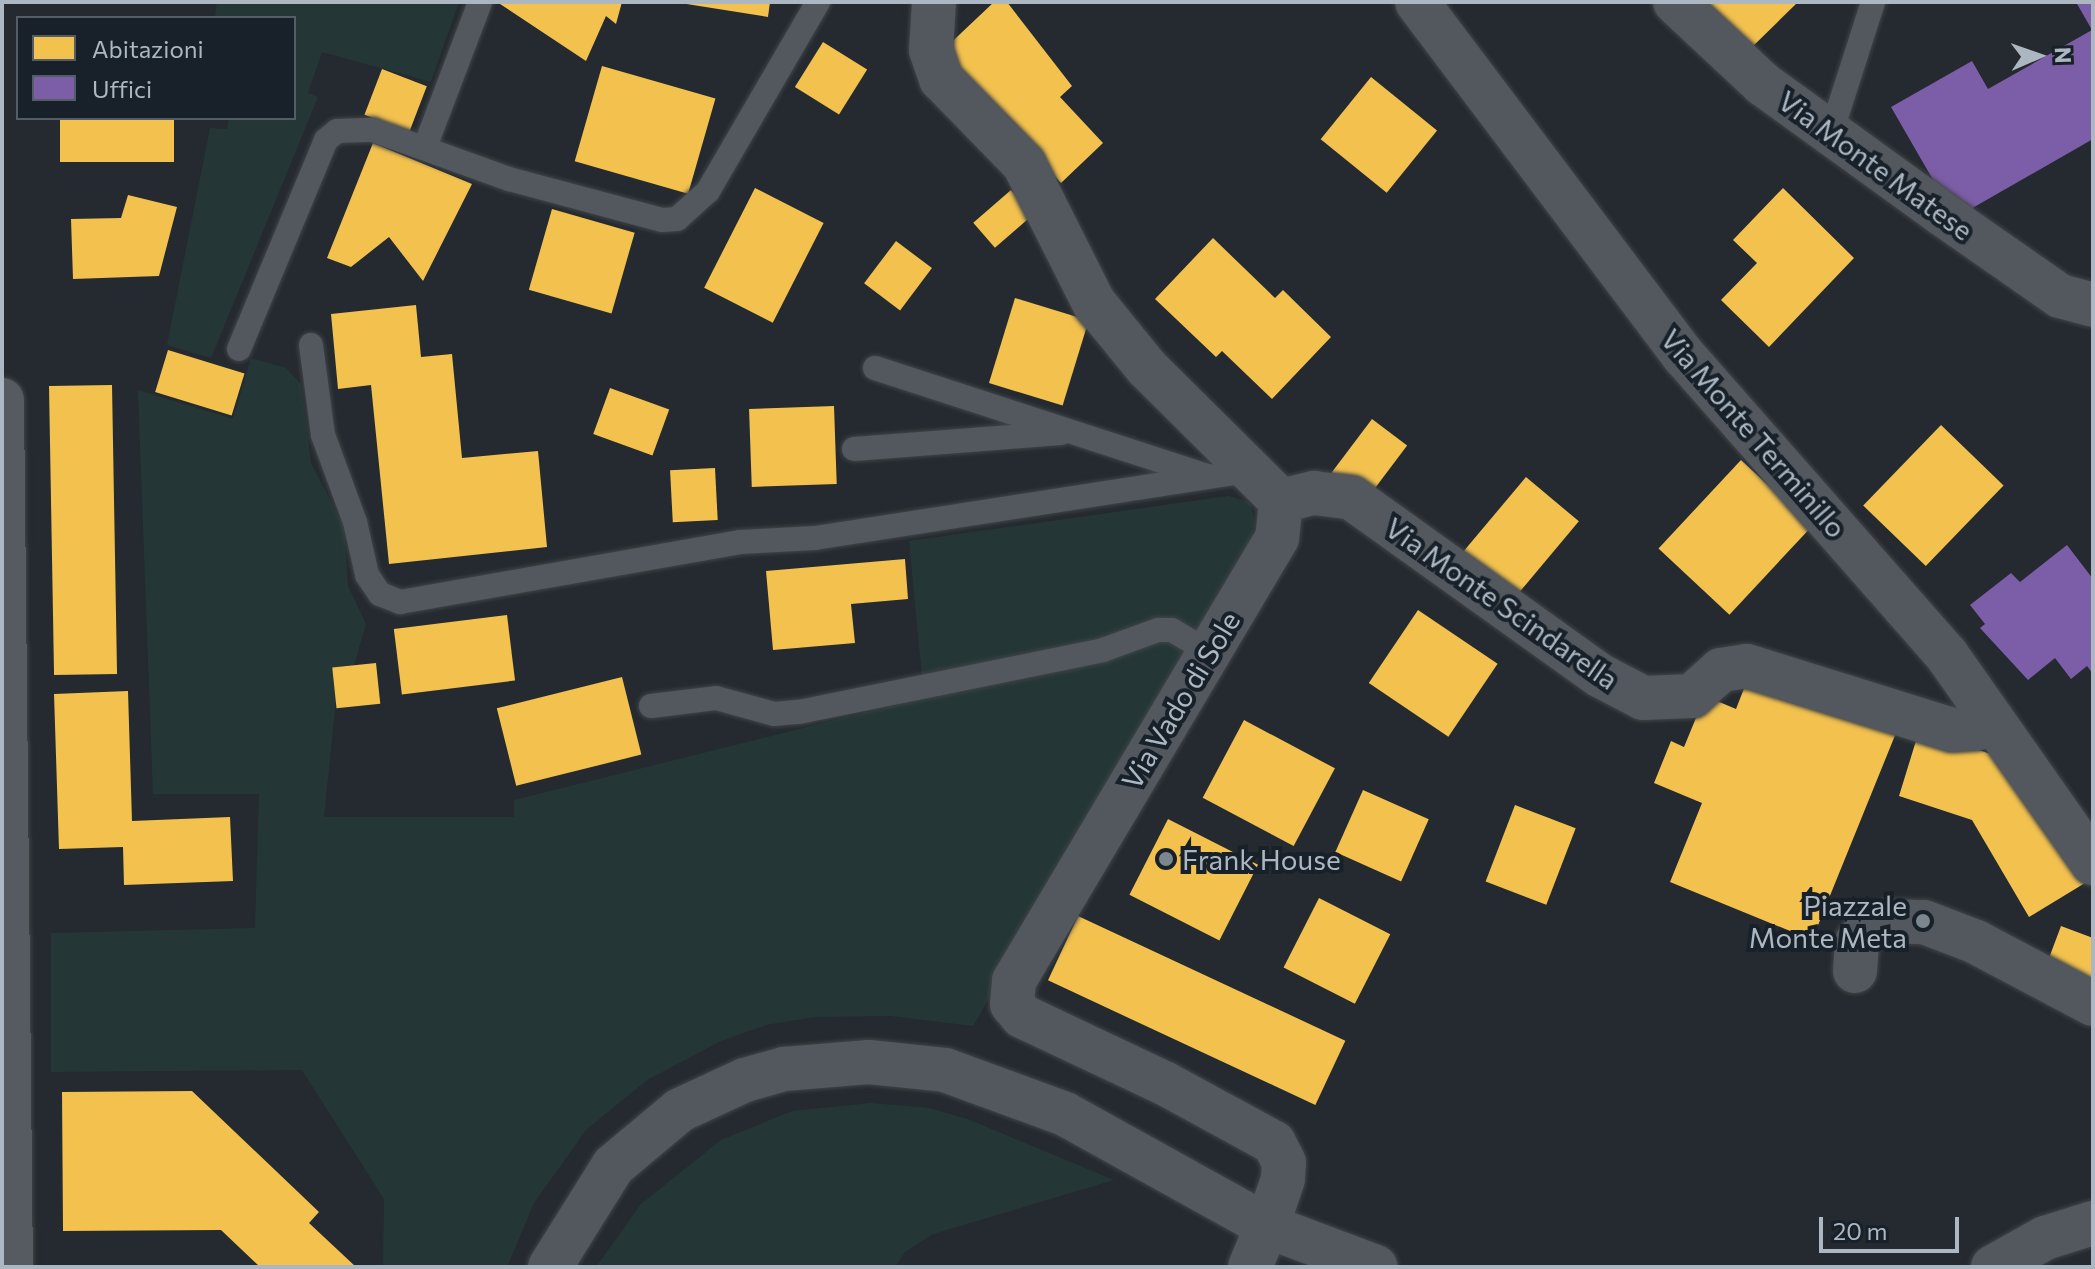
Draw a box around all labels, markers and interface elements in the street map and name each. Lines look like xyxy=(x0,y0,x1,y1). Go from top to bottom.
legend xyxy=(16,16,296,120)
north arrow xyxy=(1999,16,2079,96)
text: Abitazioni xyxy=(92,34,204,63)
text: N xyxy=(2050,46,2077,64)
text: Uffici xyxy=(92,74,152,103)
street label: Via Monte Matese xyxy=(1772,83,1980,247)
street label: Via Monte Terminillo xyxy=(1654,322,1854,544)
street label: Via Monte Scindarella xyxy=(1379,510,1625,696)
street label: Via Vado di Sole xyxy=(1114,605,1246,795)
place label: Frank House xyxy=(1182,842,1341,876)
marker: Frank House xyxy=(1157,850,1175,868)
place label: Piazzale Monte Meta xyxy=(1749,888,1907,954)
marker: Piazzale Monte Meta xyxy=(1914,912,1932,930)
scale bar xyxy=(1823,1201,1963,1251)
text: 20 m xyxy=(1833,1216,1887,1245)

